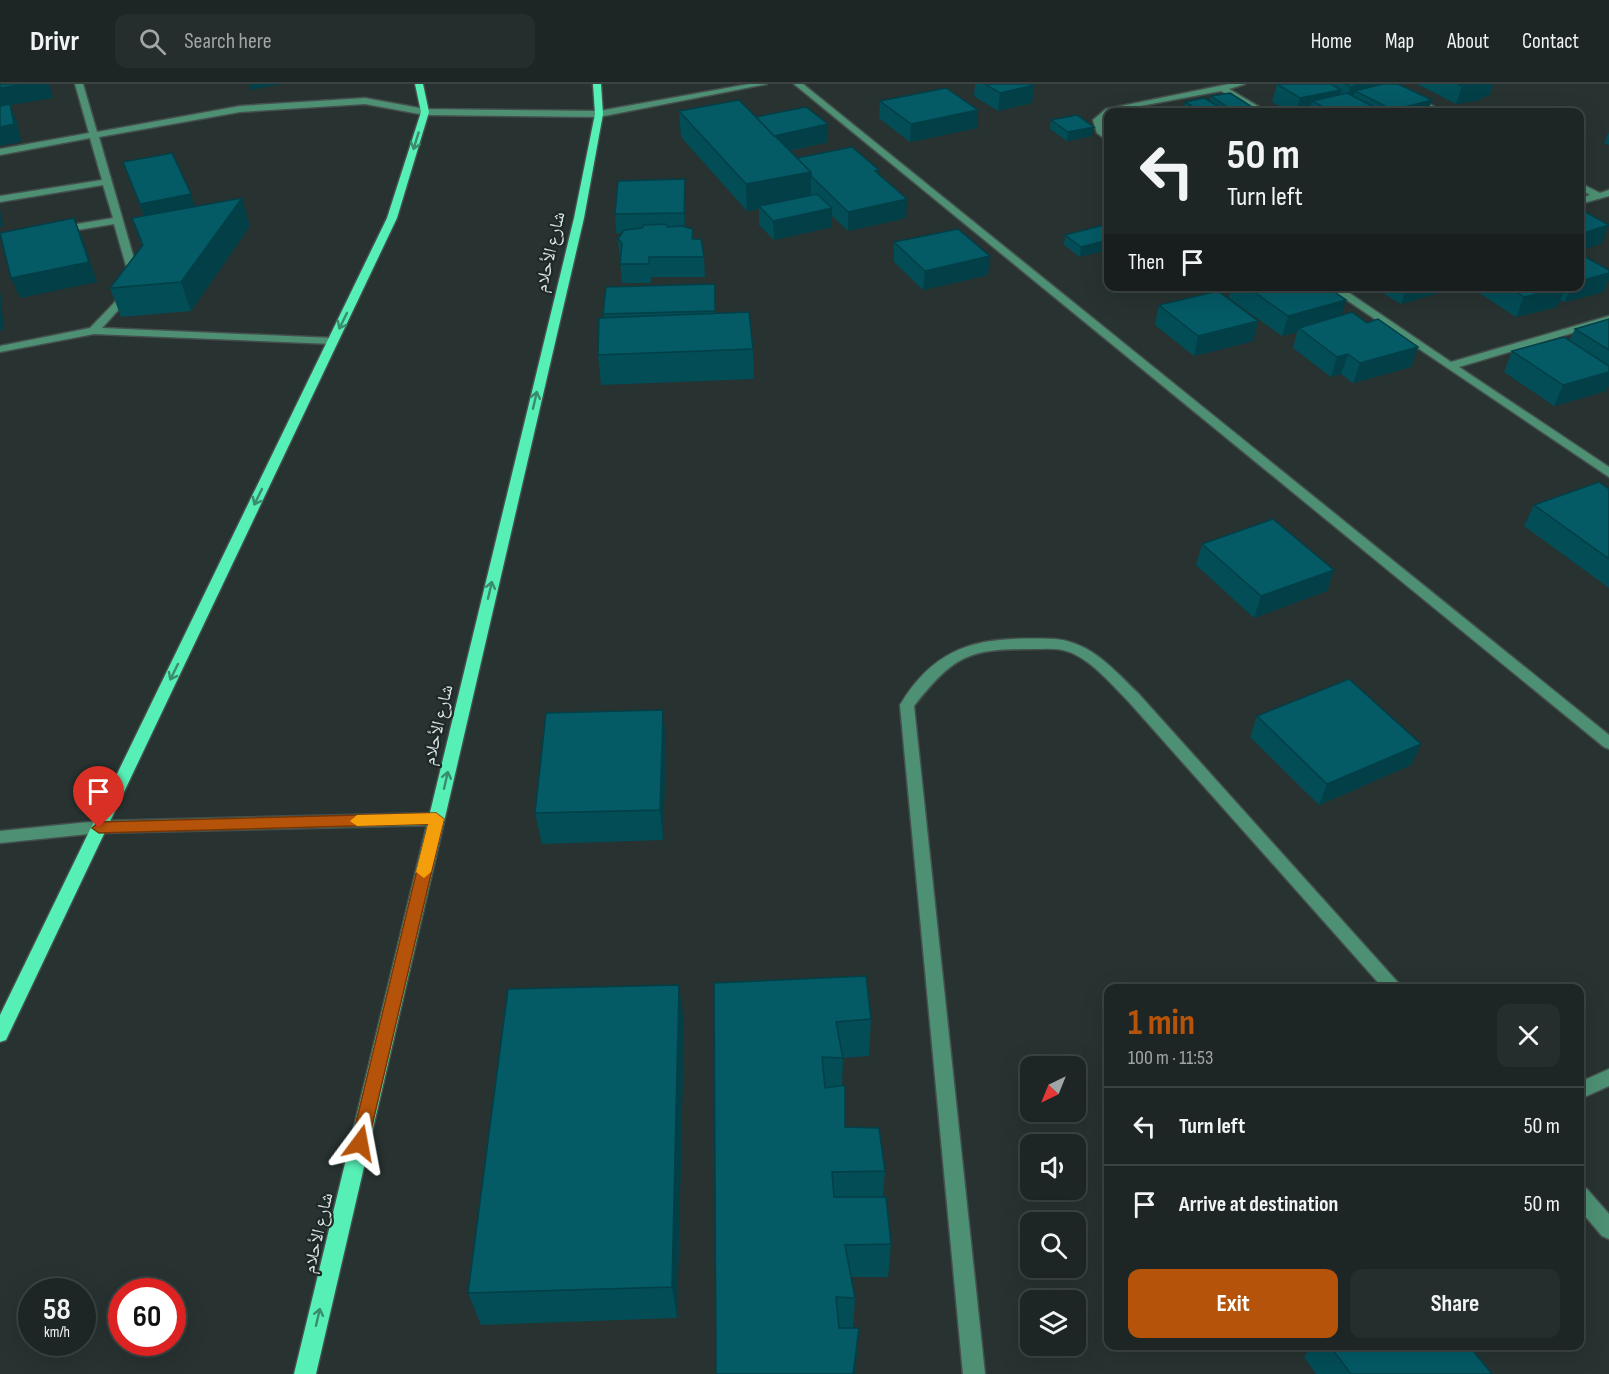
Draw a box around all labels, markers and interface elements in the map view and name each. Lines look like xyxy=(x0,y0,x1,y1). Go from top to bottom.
search box xyxy=(115,14,535,68)
text: Drivr xyxy=(30,25,79,58)
icon: search xyxy=(136,25,169,58)
text: Search here xyxy=(184,28,272,55)
text: Home xyxy=(1311,29,1352,54)
text: Map xyxy=(1385,29,1414,54)
text: About xyxy=(1447,29,1489,54)
text: Contact xyxy=(1522,29,1579,54)
text: 50 m xyxy=(1227,130,1300,181)
one-way arrow xyxy=(410,131,421,150)
icon: left xyxy=(1128,132,1206,210)
text: Turn left xyxy=(1227,181,1303,213)
street label: شارع الأحلام xyxy=(531,210,570,294)
icon: arrive xyxy=(1176,246,1209,279)
text: Then xyxy=(1128,249,1164,276)
one-way arrow xyxy=(337,311,348,329)
one-way arrow xyxy=(530,391,542,410)
one-way arrow xyxy=(252,487,264,505)
one-way arrow xyxy=(485,581,497,600)
one-way arrow xyxy=(168,663,179,681)
street label: شارع الأحلام xyxy=(419,683,458,767)
pin xyxy=(73,766,124,828)
one-way arrow xyxy=(440,771,452,790)
icon: arrive xyxy=(82,775,115,808)
text: 1 min xyxy=(1128,1002,1195,1045)
button: close xyxy=(1497,1004,1560,1067)
text: 100 m · 11:53 xyxy=(1128,1046,1213,1070)
north arrow xyxy=(1020,1056,1086,1122)
map controls xyxy=(1020,1056,1086,1356)
icon: left xyxy=(1128,1110,1161,1143)
position arrow xyxy=(328,1111,392,1175)
text: Turn left xyxy=(1179,1113,1245,1140)
text: 50 m xyxy=(1524,1113,1560,1140)
button: sound xyxy=(1020,1134,1086,1200)
icon: arrive xyxy=(1128,1188,1161,1221)
street label: شارع الأحلام xyxy=(299,1191,338,1275)
text: Arrive at destination xyxy=(1179,1191,1338,1218)
text: 50 m xyxy=(1524,1191,1560,1218)
button: search xyxy=(1020,1212,1086,1278)
button: Exit xyxy=(1128,1269,1338,1338)
button: Share xyxy=(1350,1269,1560,1338)
speed limit sign: 60 xyxy=(108,1278,186,1356)
button: layers xyxy=(1020,1290,1086,1356)
text: 58 xyxy=(43,1292,71,1328)
one-way arrow xyxy=(313,1308,325,1327)
text: km/h xyxy=(44,1323,70,1342)

